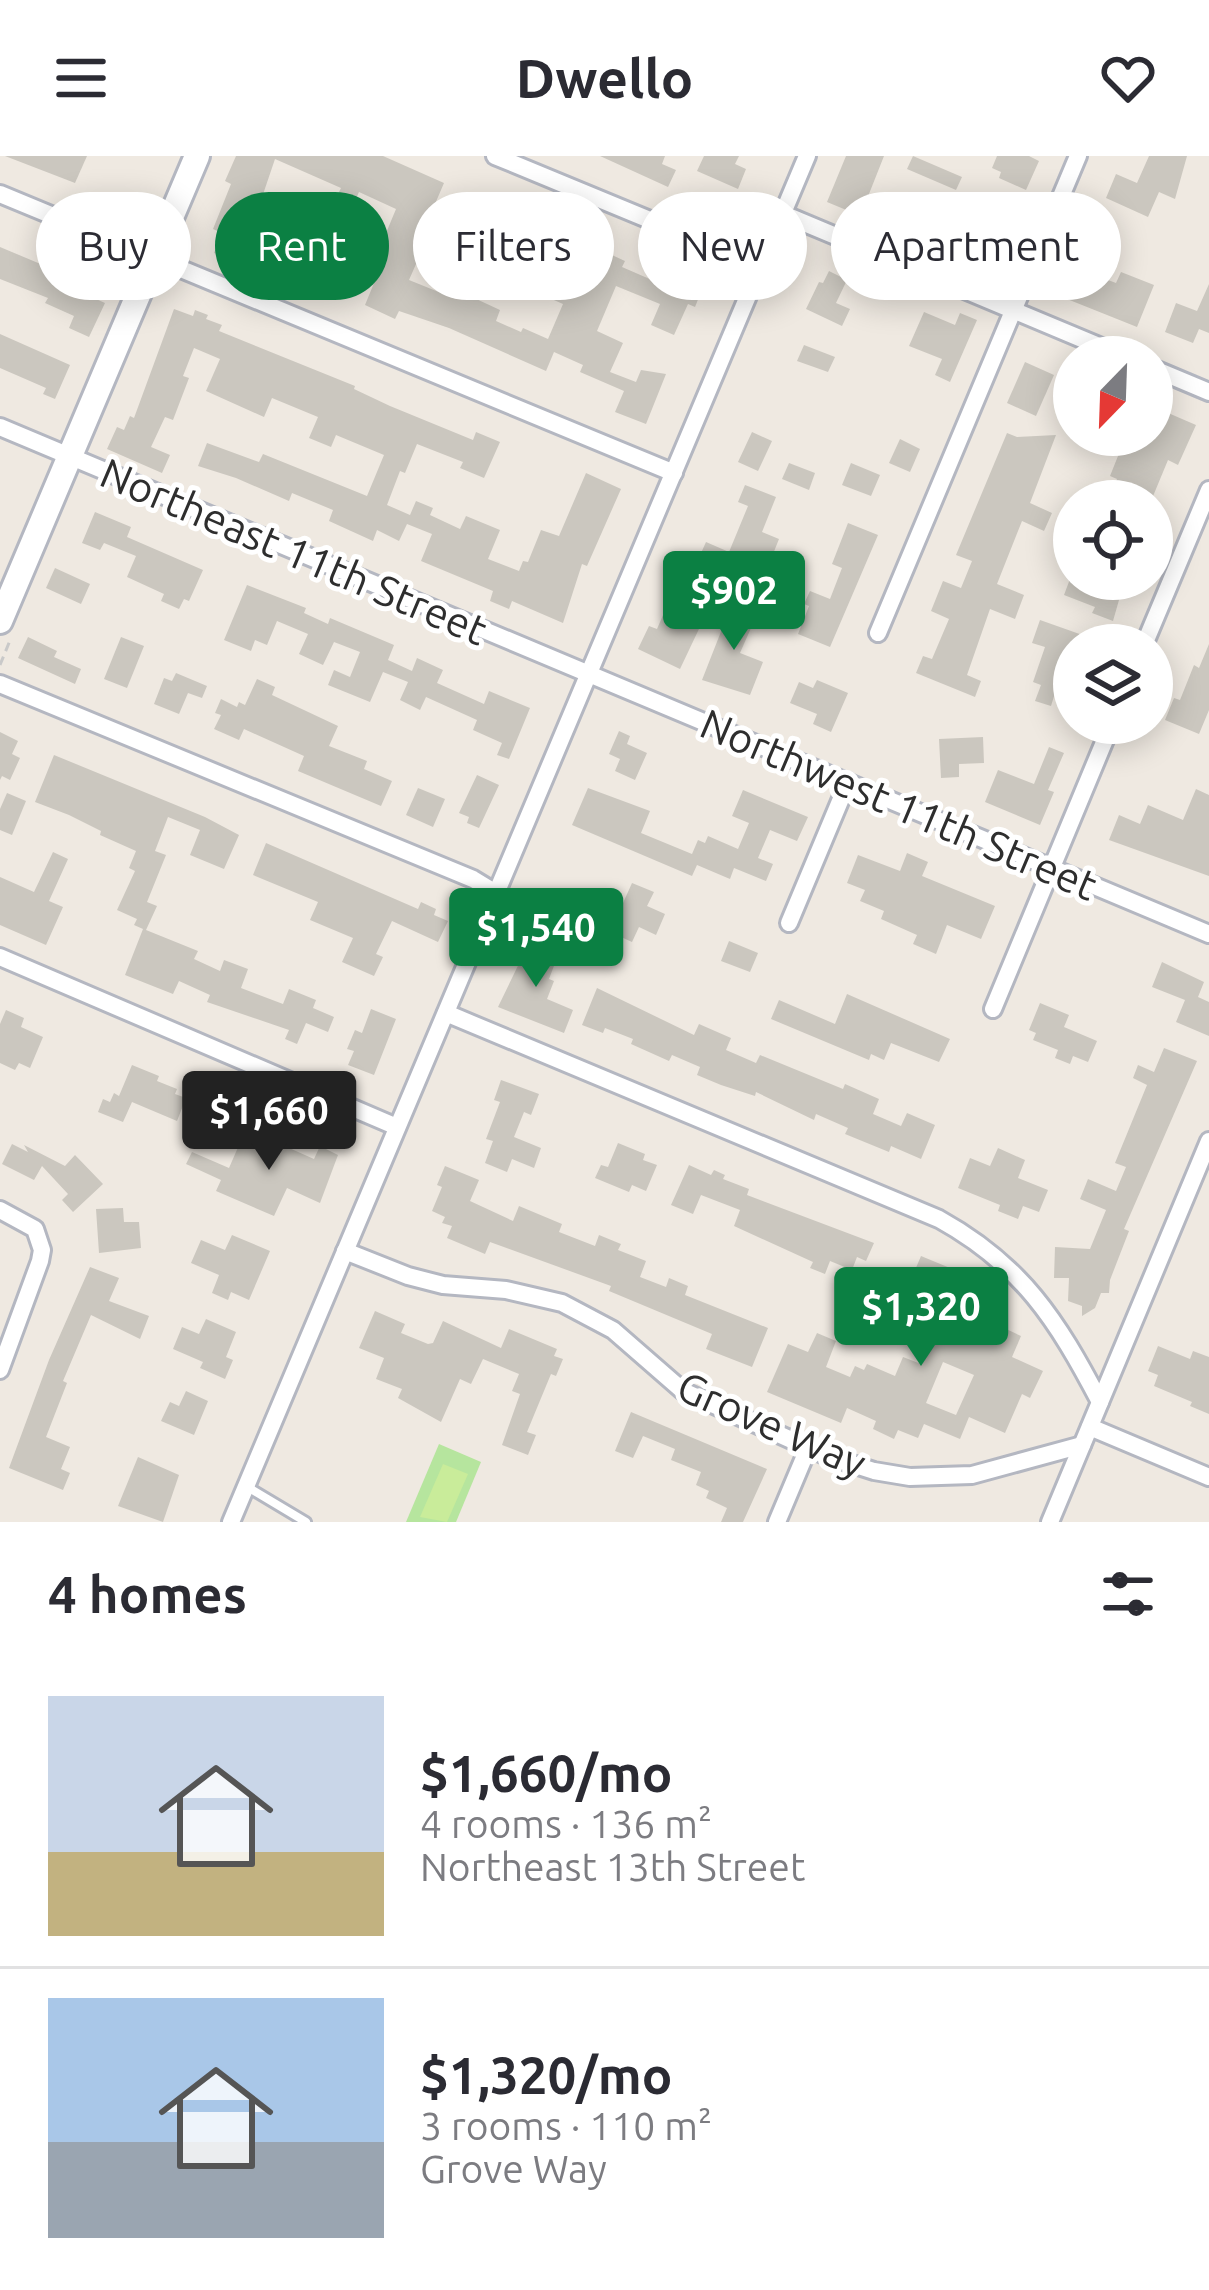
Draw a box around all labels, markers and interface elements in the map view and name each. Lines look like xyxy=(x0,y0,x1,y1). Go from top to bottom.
icon: menu xyxy=(48,45,114,111)
icon: heart xyxy=(1095,45,1161,111)
text: Dwello xyxy=(516,48,693,108)
chip: Buy xyxy=(36,192,191,300)
chip: Rent xyxy=(215,192,389,300)
chip: Filters xyxy=(413,192,614,300)
chip: New xyxy=(638,192,807,300)
chip: Apartment xyxy=(831,192,1121,300)
north arrow xyxy=(1053,336,1173,456)
map controls xyxy=(1053,336,1173,744)
street label: Northeast 11th Street xyxy=(94,448,494,654)
button: locate xyxy=(1053,480,1173,600)
pin: $902 xyxy=(663,551,805,653)
text: $902 xyxy=(690,568,778,611)
button: layers xyxy=(1053,624,1173,744)
street label: Northwest 11th Street xyxy=(694,699,1104,909)
pin: $1,540 xyxy=(438,888,634,990)
text: $1,540 xyxy=(476,905,596,948)
pin: $1,660 xyxy=(171,1071,367,1173)
text: $1,660 xyxy=(209,1088,329,1131)
pin: $1,320 xyxy=(823,1267,1019,1369)
text: $1,320 xyxy=(861,1284,981,1327)
street label: Grove Way xyxy=(671,1362,873,1486)
icon: filters xyxy=(1095,1561,1161,1627)
text: 4 homes xyxy=(48,1565,247,1623)
icon: home xyxy=(144,1744,288,1888)
text: $1,660/mo xyxy=(420,1744,672,1802)
text: 4 rooms · 136 m² xyxy=(420,1802,712,1845)
text: Northeast 13th Street xyxy=(420,1845,805,1888)
icon: home xyxy=(144,2046,288,2190)
text: $1,320/mo xyxy=(420,2046,672,2104)
text: 3 rooms · 110 m² xyxy=(420,2104,712,2147)
text: Grove Way xyxy=(420,2147,607,2190)

